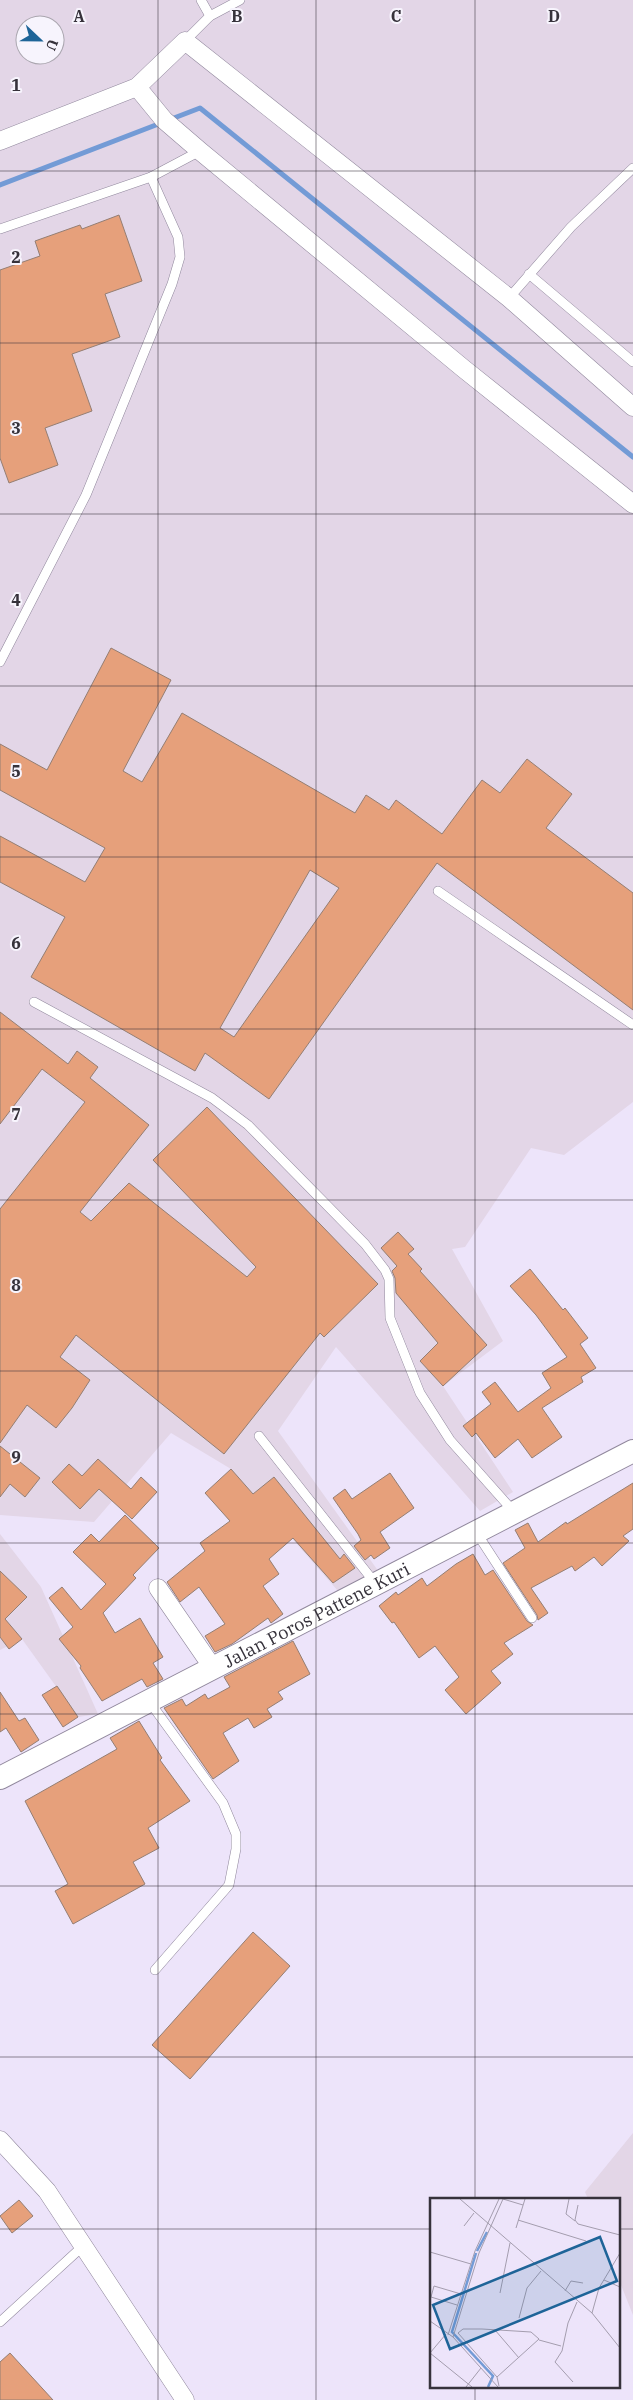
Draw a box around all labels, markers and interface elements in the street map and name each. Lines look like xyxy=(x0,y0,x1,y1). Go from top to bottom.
text: A xyxy=(73,6,85,26)
text: B xyxy=(231,6,243,26)
text: C xyxy=(391,6,401,26)
text: D xyxy=(548,6,560,26)
north arrow xyxy=(15,15,65,65)
text: U xyxy=(42,37,62,53)
text: 1 xyxy=(11,75,21,95)
text: 2 xyxy=(11,247,21,267)
text: 3 xyxy=(11,418,21,438)
text: 4 xyxy=(11,590,21,610)
text: 5 xyxy=(11,761,21,781)
text: 6 xyxy=(11,933,21,953)
text: 7 xyxy=(11,1104,21,1124)
text: 8 xyxy=(11,1275,21,1295)
text: 9 xyxy=(11,1447,21,1467)
street label: Jalan Poros Pattene Kuri xyxy=(219,1557,414,1672)
inset map xyxy=(430,2198,620,2388)

